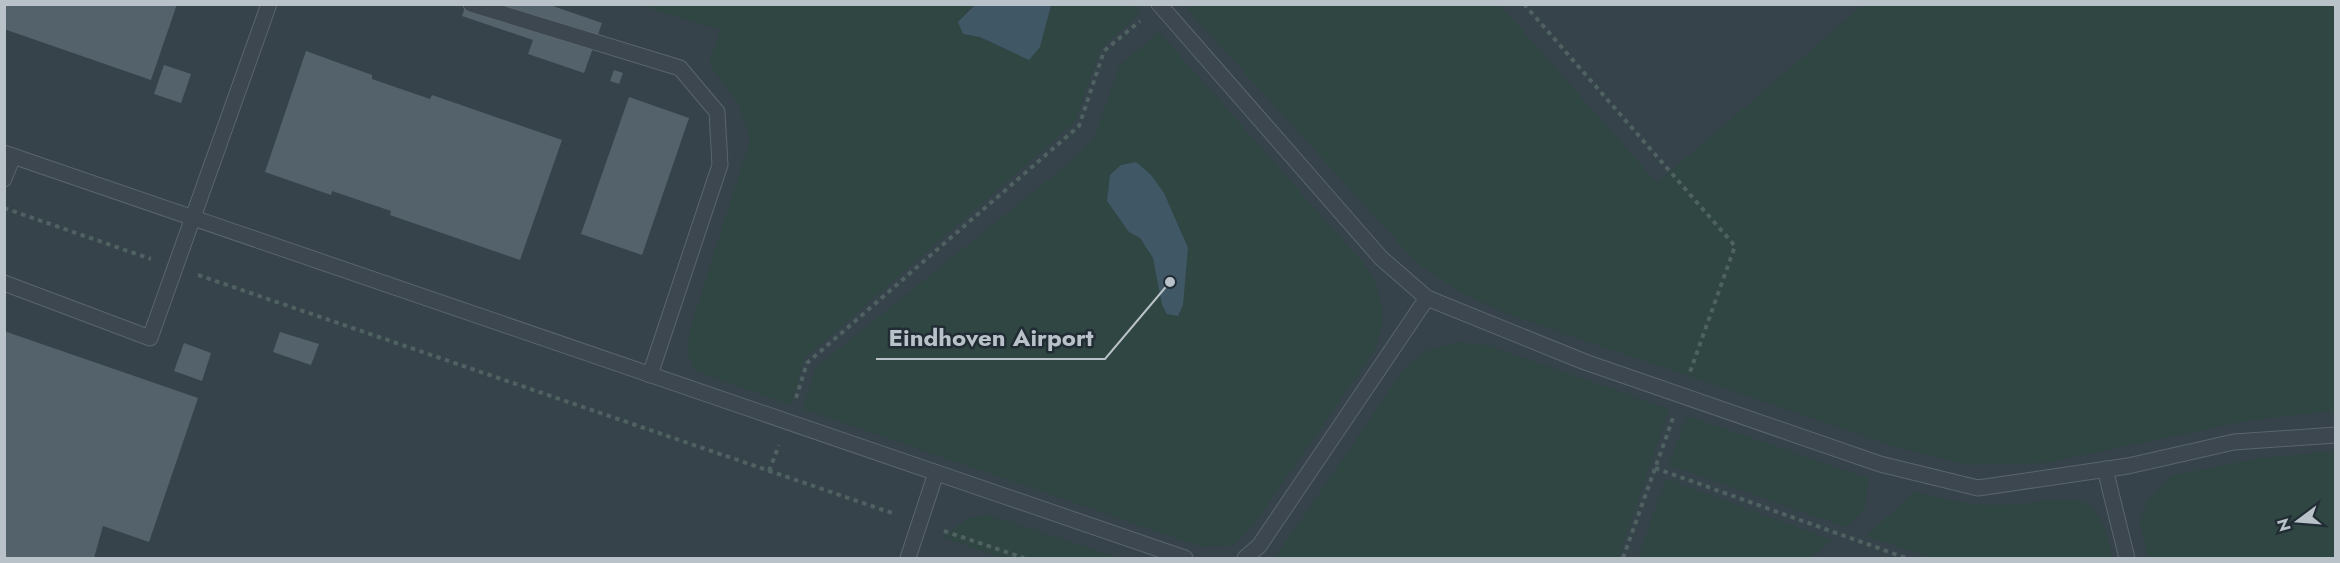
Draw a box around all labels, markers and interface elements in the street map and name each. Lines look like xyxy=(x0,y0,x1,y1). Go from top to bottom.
callout: Eindhoven Airport xyxy=(876,317,1105,359)
text: Eindhoven Airport xyxy=(889,320,1094,355)
north arrow xyxy=(2268,491,2328,551)
text: N xyxy=(2271,516,2297,534)

